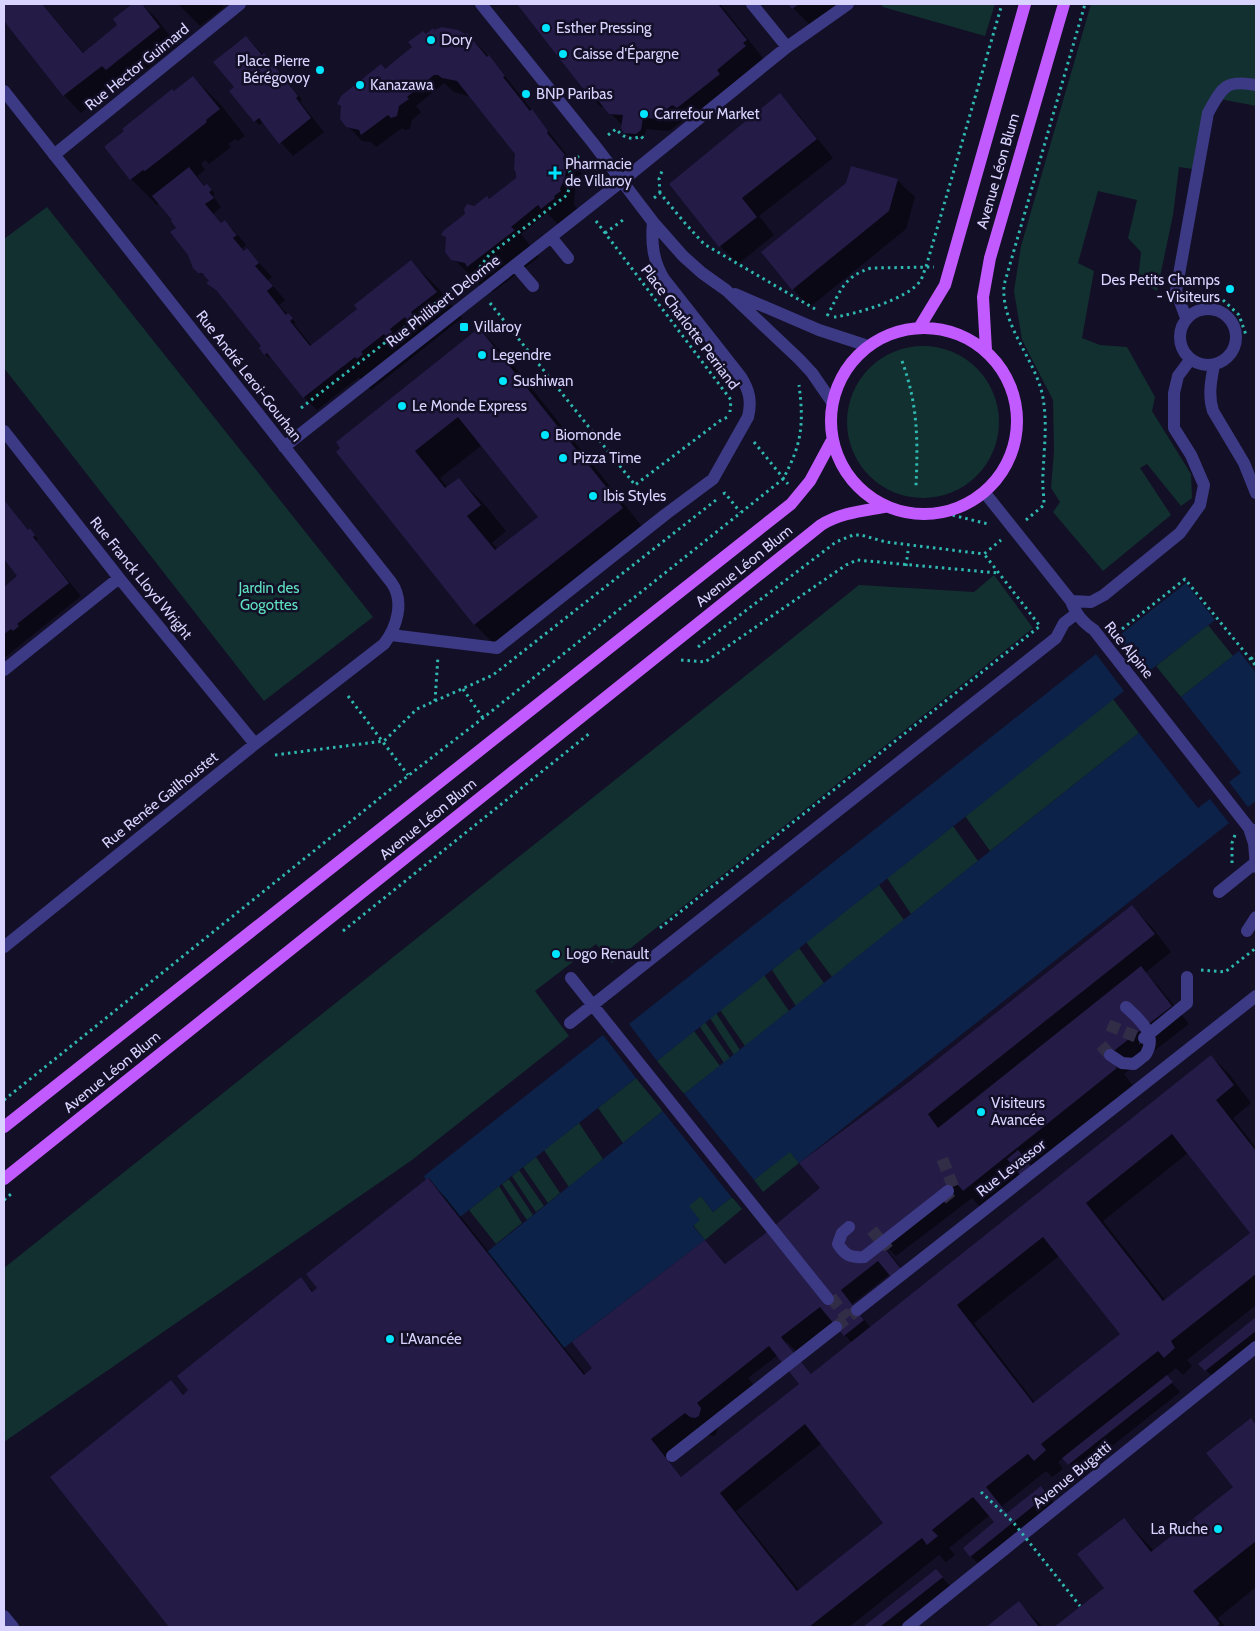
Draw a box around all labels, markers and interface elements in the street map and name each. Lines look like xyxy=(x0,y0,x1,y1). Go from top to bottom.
place label: Esther Pressing xyxy=(556,19,652,37)
street label: Rue Hector Guimard xyxy=(82,20,192,114)
marker: Esther Pressing xyxy=(540,22,552,34)
place label: Dory xyxy=(441,31,473,49)
marker: Dory xyxy=(425,34,437,46)
place label: Caisse d'Épargne xyxy=(573,44,679,63)
marker: Caisse d'Épargne xyxy=(557,48,569,60)
place label: Place Pierre Bérégovoy xyxy=(237,52,310,87)
marker: Place Pierre Bérégovoy xyxy=(314,64,326,76)
place label: Kanazawa xyxy=(370,76,434,94)
marker: Kanazawa xyxy=(354,79,366,91)
place label: BNP Paribas xyxy=(536,85,613,103)
marker: BNP Paribas xyxy=(520,88,532,100)
place label: Carrefour Market xyxy=(654,105,760,123)
marker: Carrefour Market xyxy=(638,108,650,120)
street label: Avenue Léon Blum xyxy=(973,111,1023,231)
place label: Pharmacie de Villaroy xyxy=(565,155,632,190)
marker: Pharmacie de Villaroy xyxy=(549,167,561,179)
street label: Rue Philibert Delorme xyxy=(383,251,504,351)
street label: Place Charlotte Perriand xyxy=(637,261,743,393)
place label: Des Petits Champs - Visiteurs xyxy=(1101,271,1220,306)
marker: Des Petits Champs - Visiteurs xyxy=(1224,283,1236,295)
street label: Rue André Leroi-Gourhan xyxy=(192,307,306,445)
place label: Villaroy xyxy=(474,318,522,336)
marker: Villaroy xyxy=(458,321,470,333)
place label: Legendre xyxy=(492,346,551,364)
marker: Legendre xyxy=(476,349,488,361)
place label: Sushiwan xyxy=(513,372,573,390)
marker: Sushiwan xyxy=(497,375,509,387)
place label: Le Monde Express xyxy=(412,397,527,415)
marker: Le Monde Express xyxy=(396,400,408,412)
place label: Biomonde xyxy=(555,426,621,444)
marker: Biomonde xyxy=(539,429,551,441)
place label: Pizza Time xyxy=(573,449,642,467)
marker: Pizza Time xyxy=(557,452,569,464)
place label: Ibis Styles xyxy=(603,487,666,505)
marker: Ibis Styles xyxy=(587,490,599,502)
street label: Rue Franck Lloyd Wright xyxy=(86,513,196,643)
street label: Avenue Léon Blum xyxy=(692,521,796,611)
park label: Jardin des Gogottes xyxy=(238,579,299,614)
street label: Rue Alpine xyxy=(1101,618,1158,682)
street label: Rue Renée Gailhoustet xyxy=(99,748,221,852)
street label: Avenue Léon Blum xyxy=(376,774,480,864)
place label: Logo Renault xyxy=(566,945,649,963)
marker: Logo Renault xyxy=(550,948,562,960)
street label: Avenue Léon Blum xyxy=(60,1027,164,1117)
place label: Visiteurs Avancée xyxy=(991,1094,1045,1129)
marker: Visiteurs Avancée xyxy=(975,1106,987,1118)
street label: Rue Levassor xyxy=(973,1135,1049,1201)
place label: L'Avancée xyxy=(400,1330,462,1348)
marker: L'Avancée xyxy=(384,1333,396,1345)
street label: Avenue Bugatti xyxy=(1029,1438,1115,1512)
place label: La Ruche xyxy=(1151,1520,1208,1538)
marker: La Ruche xyxy=(1212,1523,1224,1535)

